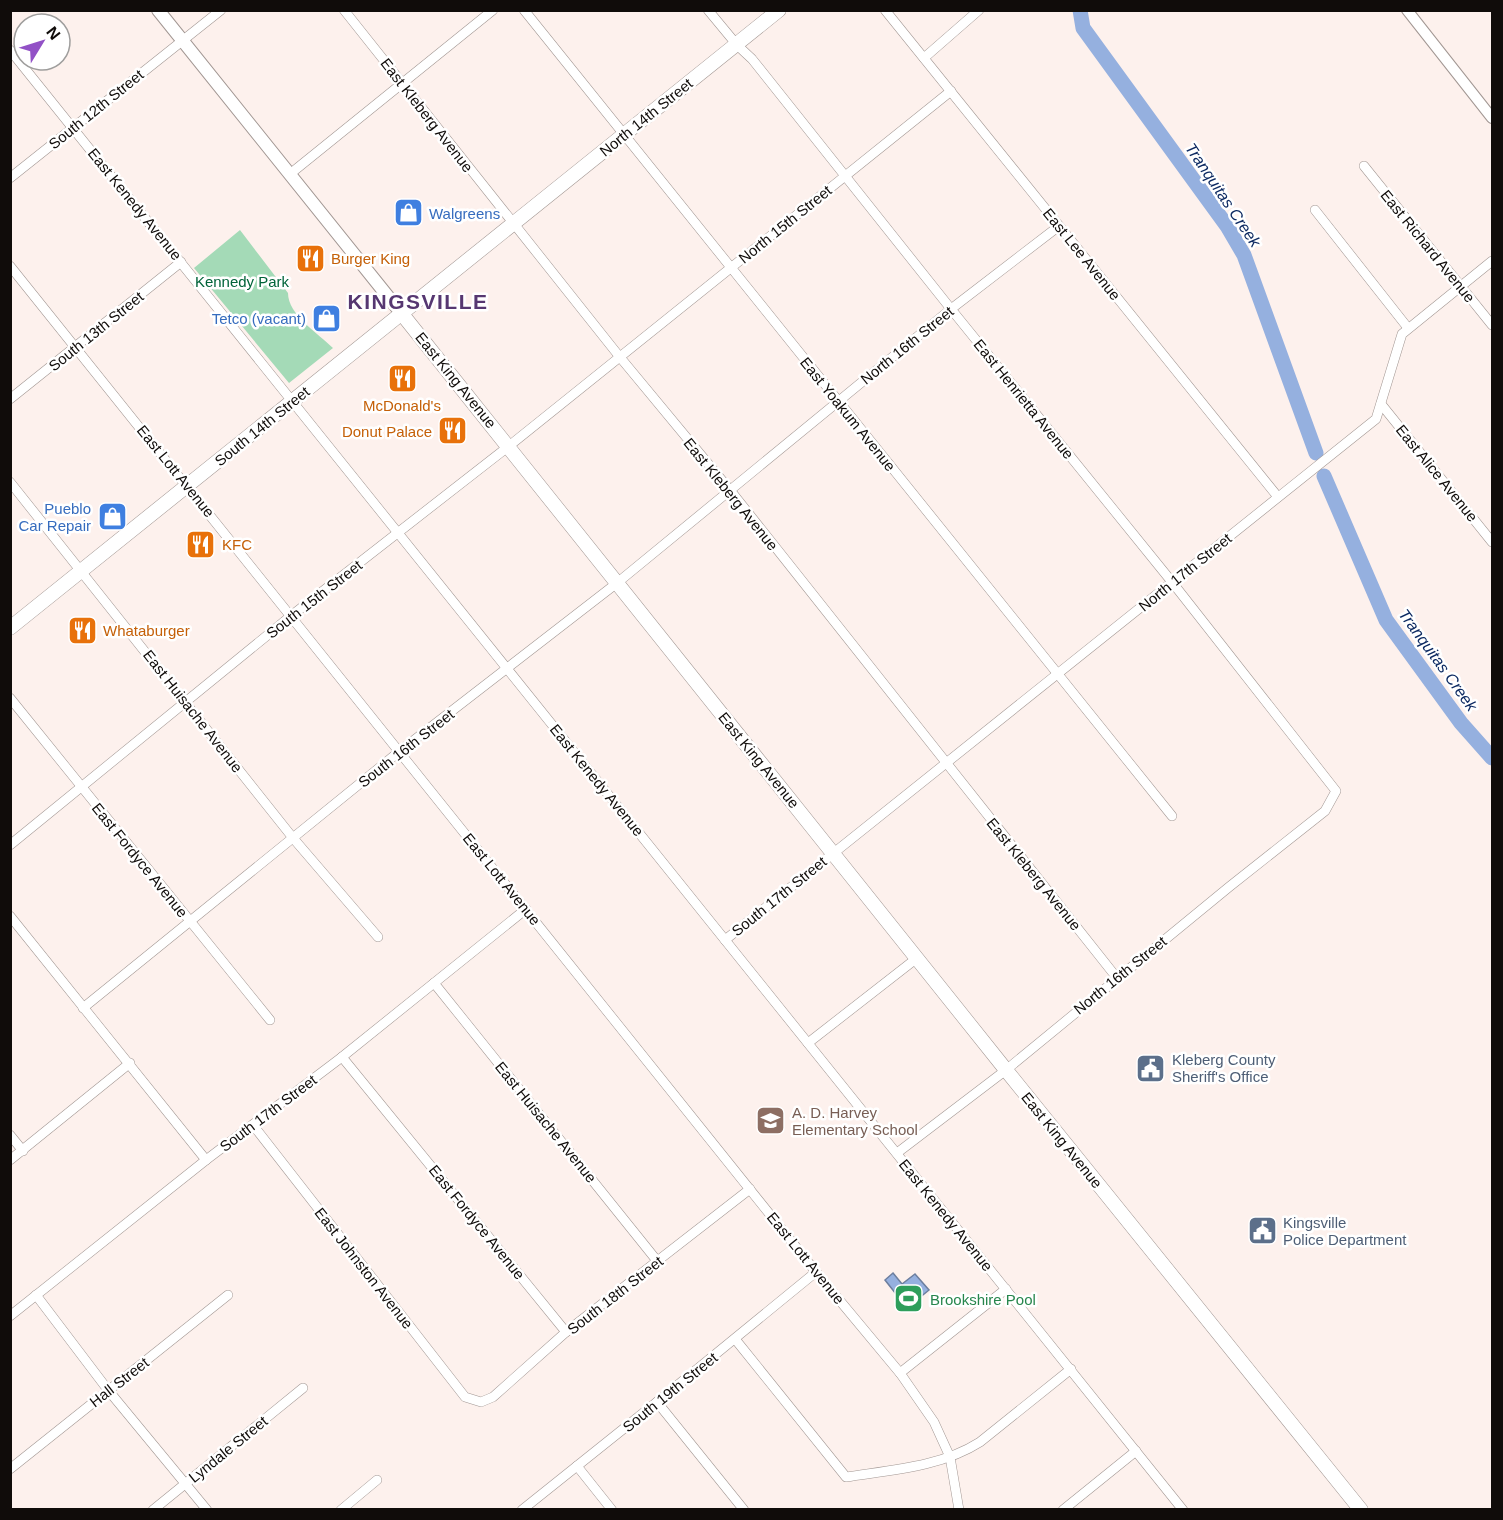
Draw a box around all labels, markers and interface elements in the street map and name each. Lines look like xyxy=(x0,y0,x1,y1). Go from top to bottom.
north arrow xyxy=(12,12,72,72)
text: N xyxy=(43,23,64,43)
street label: East Kleberg Avenue xyxy=(377,55,477,175)
street label: South 12th Street xyxy=(45,65,147,152)
street label: North 14th Street xyxy=(596,74,696,160)
water label: Tranquitas Creek xyxy=(1182,140,1265,251)
street label: East Kenedy Avenue xyxy=(85,145,185,263)
street label: North 15th Street xyxy=(735,181,835,267)
street label: East Richard Avenue xyxy=(1377,186,1479,306)
shop icon: Walgreens xyxy=(392,197,424,229)
place label: Walgreens xyxy=(429,205,500,222)
street label: East Lee Avenue xyxy=(1040,205,1124,303)
restaurant icon: Burger King xyxy=(294,242,326,274)
place label: Burger King xyxy=(331,250,410,267)
park label: Kennedy Park xyxy=(195,273,290,290)
street label: South 13th Street xyxy=(45,287,147,374)
district label: KINGSVILLE xyxy=(347,290,489,313)
shop icon: Tetco (vacant) xyxy=(311,302,343,334)
street label: North 16th Street xyxy=(857,302,957,388)
place label: Tetco (vacant) xyxy=(212,310,306,327)
street label: East King Avenue xyxy=(412,329,500,431)
street label: East Henrietta Avenue xyxy=(971,336,1077,462)
street label: East Yoakum Avenue xyxy=(797,354,899,474)
restaurant icon: McDonald's xyxy=(386,362,418,394)
street label: South 14th Street xyxy=(211,382,313,469)
place label: McDonald's xyxy=(363,397,441,414)
restaurant icon: Donut Palace xyxy=(437,415,469,447)
street label: East Alice Avenue xyxy=(1393,421,1481,525)
street label: East Lott Avenue xyxy=(134,422,218,520)
place label: Donut Palace xyxy=(342,423,432,440)
street label: East Kleberg Avenue xyxy=(680,434,782,554)
place label: Pueblo Car Repair xyxy=(18,500,91,534)
shop icon: Pueblo Car Repair xyxy=(96,501,128,533)
restaurant icon: KFC xyxy=(185,528,217,560)
street label: North 17th Street xyxy=(1135,529,1235,615)
place label: KFC xyxy=(222,536,252,553)
street label: South 15th Street xyxy=(263,556,366,642)
water label: Tranquitas Creek xyxy=(1395,606,1481,715)
restaurant icon: Whataburger xyxy=(66,614,98,646)
place label: Whataburger xyxy=(103,622,190,639)
street label: East Huisache Avenue xyxy=(140,646,246,776)
street label: South 16th Street xyxy=(355,705,458,791)
street label: East King Avenue xyxy=(715,709,803,811)
street label: East Kenedy Avenue xyxy=(547,721,647,839)
street label: East Fordyce Avenue xyxy=(89,799,191,921)
street label: East Kleberg Avenue xyxy=(983,814,1085,934)
street label: East Lott Avenue xyxy=(460,830,544,928)
street label: South 17th Street xyxy=(728,852,830,939)
street label: North 16th Street xyxy=(1070,932,1170,1018)
place label: Kleberg County Sheriff's Office xyxy=(1172,1051,1276,1085)
public building icon: Kleberg County Sheriff's Office xyxy=(1135,1052,1167,1084)
street label: East Huisache Avenue xyxy=(492,1058,600,1186)
street label: South 17th Street xyxy=(216,1071,320,1155)
street label: East King Avenue xyxy=(1018,1089,1106,1191)
place label: A. D. Harvey Elementary School xyxy=(792,1104,918,1138)
school or university icon: A. D. Harvey Elementary School xyxy=(755,1105,787,1137)
street label: East Kenedy Avenue xyxy=(896,1156,996,1274)
street label: East Fordyce Avenue xyxy=(426,1161,528,1283)
street label: East Johnston Avenue xyxy=(311,1204,417,1332)
street label: East Lott Avenue xyxy=(764,1209,848,1307)
place label: Kingsville Police Department xyxy=(1283,1214,1407,1248)
public building icon: Kingsville Police Department xyxy=(1246,1215,1278,1247)
street label: South 18th Street xyxy=(564,1252,667,1338)
sports icon: Brookshire Pool xyxy=(893,1283,925,1315)
place label: Brookshire Pool xyxy=(930,1291,1036,1308)
street label: South 19th Street xyxy=(619,1348,721,1435)
street label: Hall Street xyxy=(86,1353,152,1410)
street label: Lyndale Street xyxy=(185,1412,271,1486)

